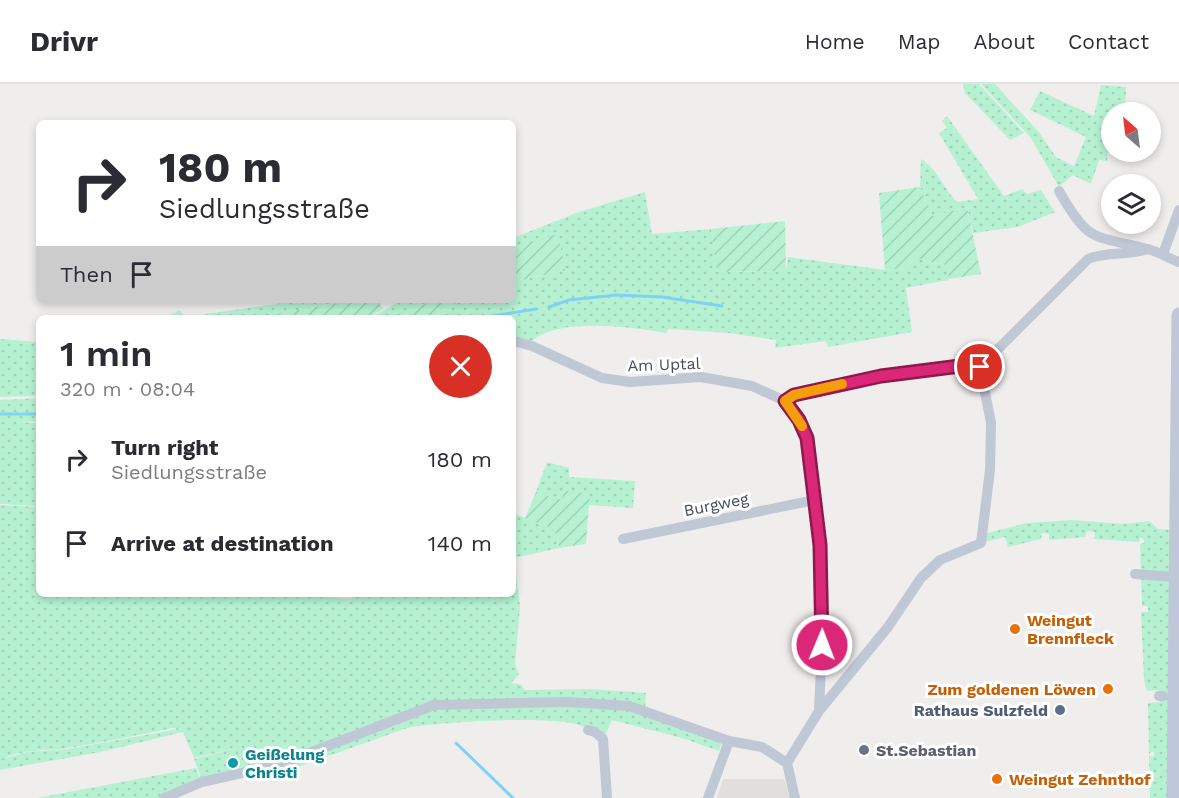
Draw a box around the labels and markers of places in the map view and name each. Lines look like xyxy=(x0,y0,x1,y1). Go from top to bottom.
pin xyxy=(954,341,1005,392)
place label: Weingut Brennfleck xyxy=(1027,611,1114,648)
marker: Weingut Brennfleck xyxy=(1008,622,1022,636)
place label: Zum goldenen Löwen xyxy=(927,680,1096,699)
marker: Zum goldenen Löwen xyxy=(1101,682,1115,696)
place label: Rathaus Sulzfeld xyxy=(914,701,1048,720)
marker: Rathaus Sulzfeld xyxy=(1053,703,1067,717)
place label: St.Sebastian xyxy=(876,741,976,760)
marker: St.Sebastian xyxy=(857,743,871,757)
place label: Geißelung Christi xyxy=(245,745,324,782)
marker: Geißelung Christi xyxy=(226,756,240,770)
place label: Weingut Zehnthof xyxy=(1009,770,1151,789)
marker: Weingut Zehnthof xyxy=(990,772,1004,786)

